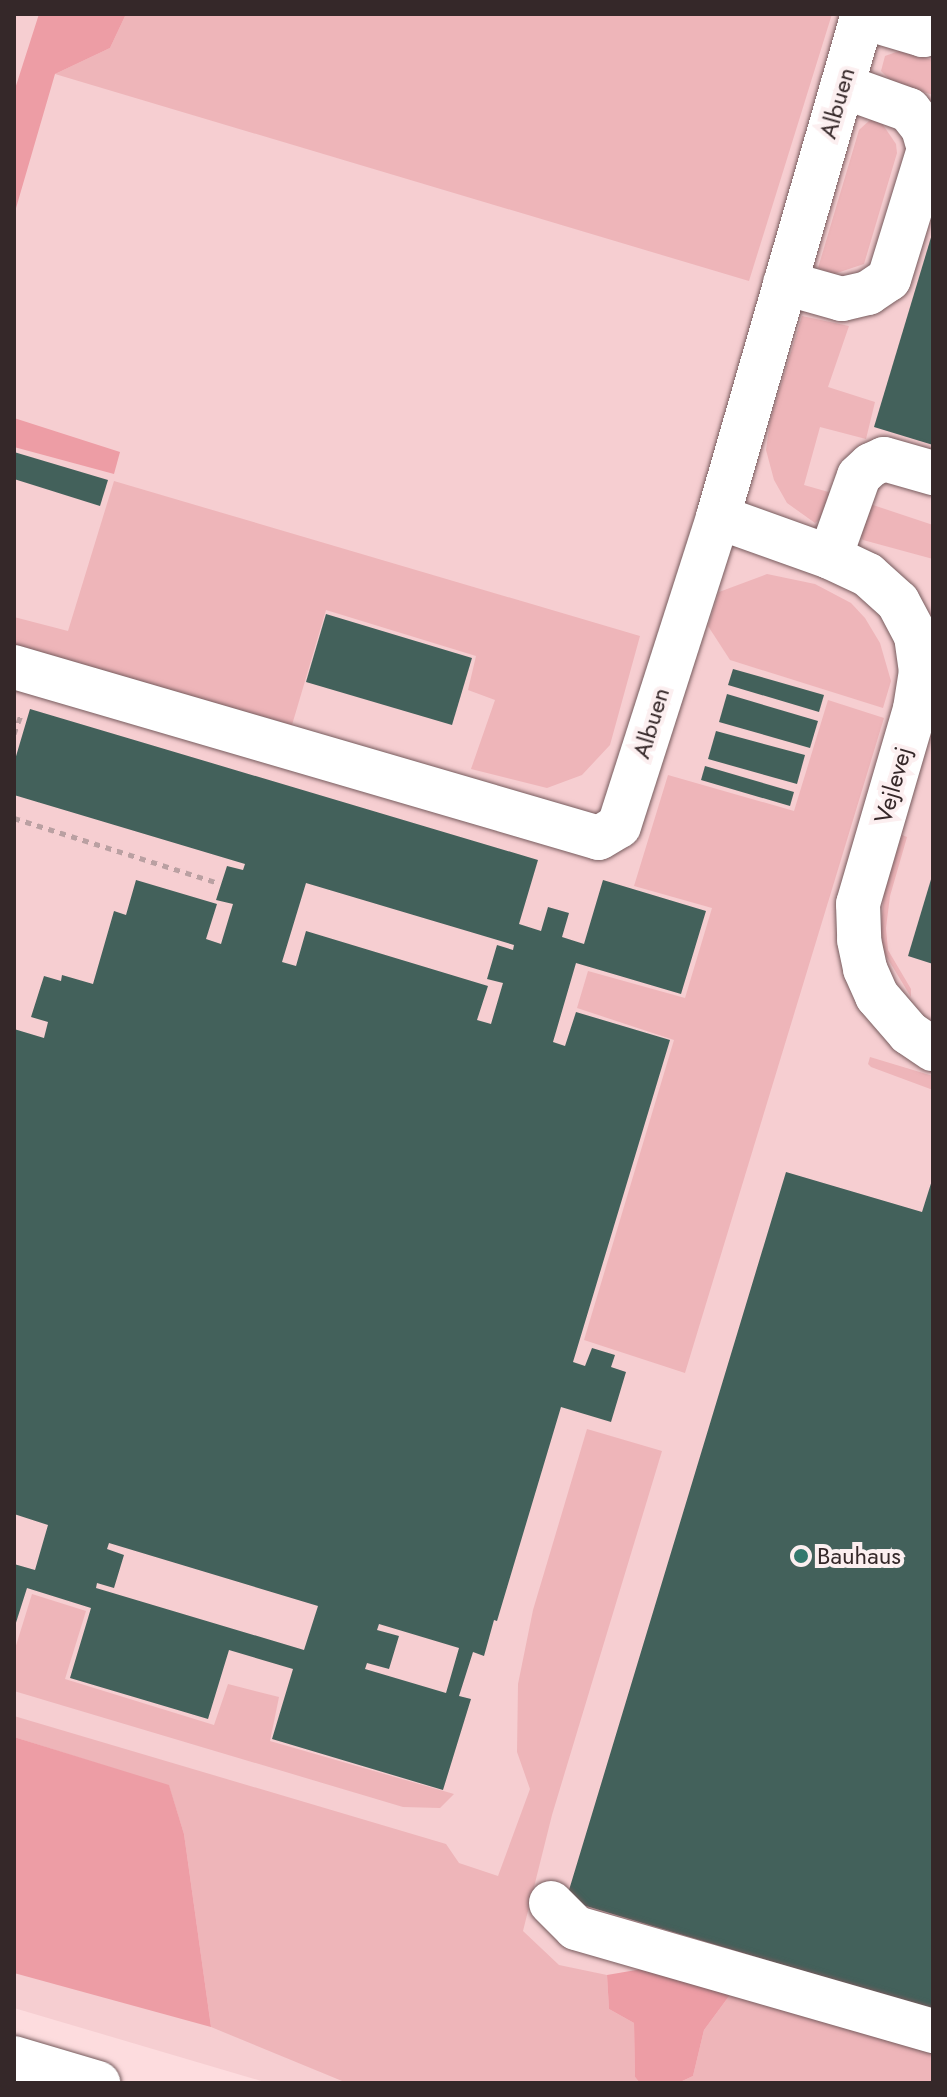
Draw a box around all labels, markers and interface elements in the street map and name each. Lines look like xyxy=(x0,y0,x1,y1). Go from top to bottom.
street label: Albuen xyxy=(813,64,861,142)
street label: Albuen xyxy=(627,684,675,762)
street label: Vejlevej xyxy=(868,743,918,827)
place label: Bauhaus xyxy=(817,1542,901,1570)
marker: Bauhaus xyxy=(792,1547,810,1565)

